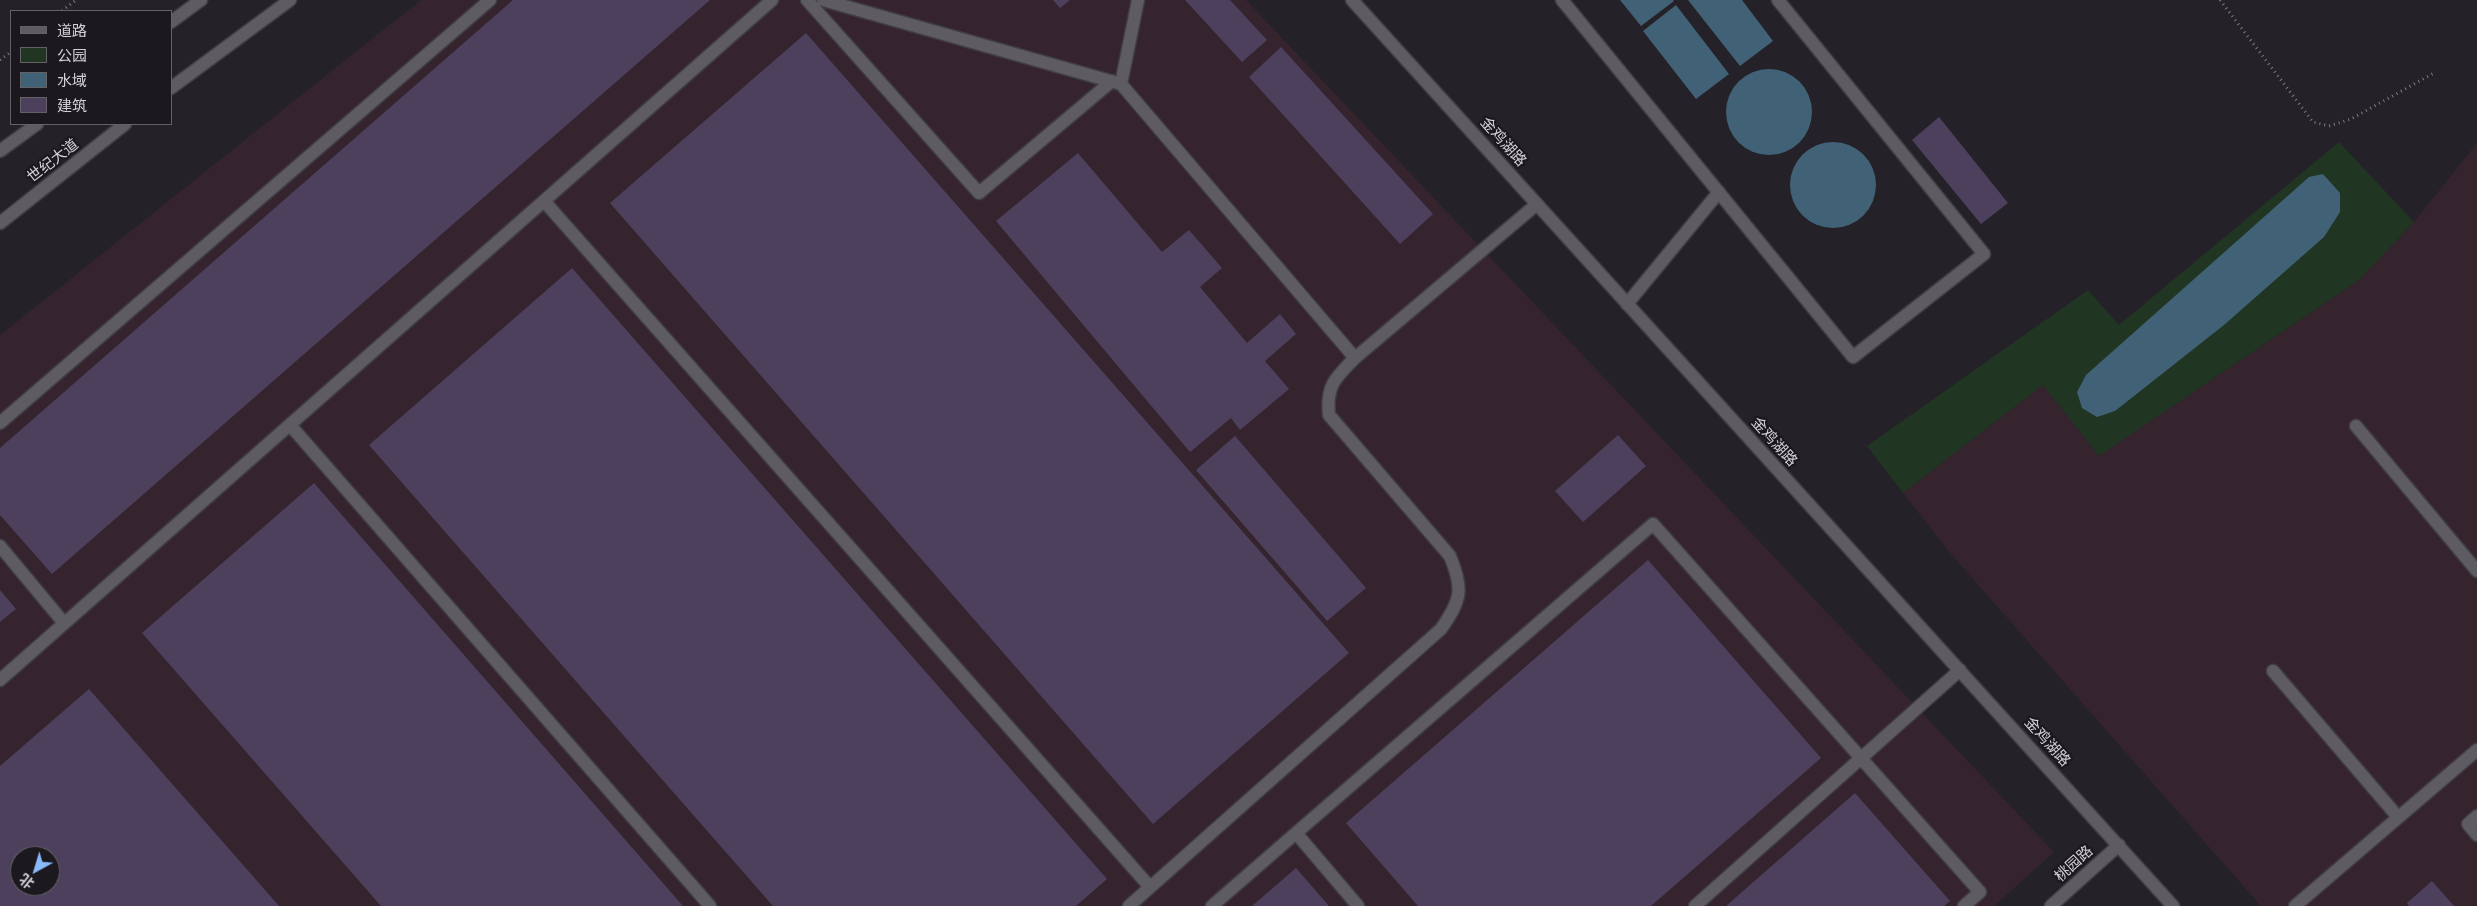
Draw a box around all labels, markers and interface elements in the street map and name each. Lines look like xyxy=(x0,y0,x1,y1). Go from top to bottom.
legend xyxy=(10,10,172,125)
text: 道路 xyxy=(57,18,87,41)
text: 公园 xyxy=(57,43,87,66)
text: 水域 xyxy=(57,68,87,91)
text: 建筑 xyxy=(57,93,87,116)
street label: 金鸡湖路 xyxy=(1476,114,1530,170)
street label: 世纪大道 xyxy=(24,135,82,187)
street label: 金鸡湖路 xyxy=(1747,414,1801,470)
street label: 金鸡湖路 xyxy=(2020,714,2074,770)
street label: 桃园路 xyxy=(2051,842,2097,886)
north arrow xyxy=(10,846,60,896)
text: 北 xyxy=(14,870,38,894)

